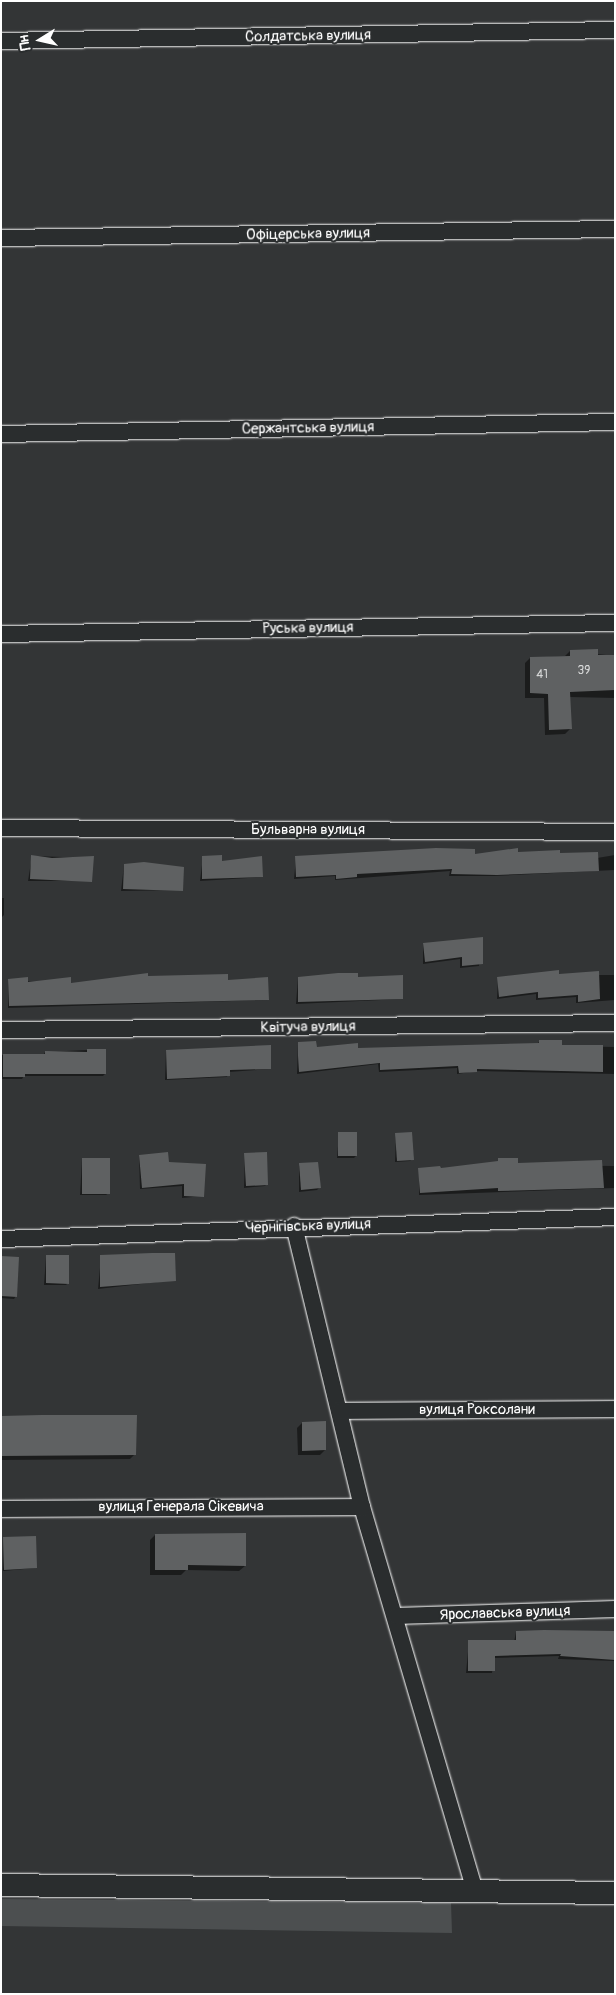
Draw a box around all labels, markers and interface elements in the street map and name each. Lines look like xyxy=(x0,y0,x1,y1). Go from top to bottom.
north arrow xyxy=(15,15,65,65)
street label: Солдатська вулиця xyxy=(245,26,371,46)
text: Пн xyxy=(15,34,34,52)
street label: Офіцерська вулиця xyxy=(246,224,370,244)
street label: Сержантська вулиця xyxy=(242,418,374,438)
street label: Руська вулиця xyxy=(262,618,354,638)
house number: 39 xyxy=(578,664,590,678)
house number: 41 xyxy=(536,668,548,682)
street label: Бульварна вулиця xyxy=(251,821,365,839)
street label: Квітуча вулиця xyxy=(260,1017,356,1037)
street label: Чернігівська вулиця xyxy=(245,1215,371,1237)
street label: вулиця Роксолани xyxy=(419,1401,535,1419)
street label: вулиця Генерала Сікевича xyxy=(98,1498,264,1516)
street label: Ярославська вулиця xyxy=(439,1602,571,1624)

